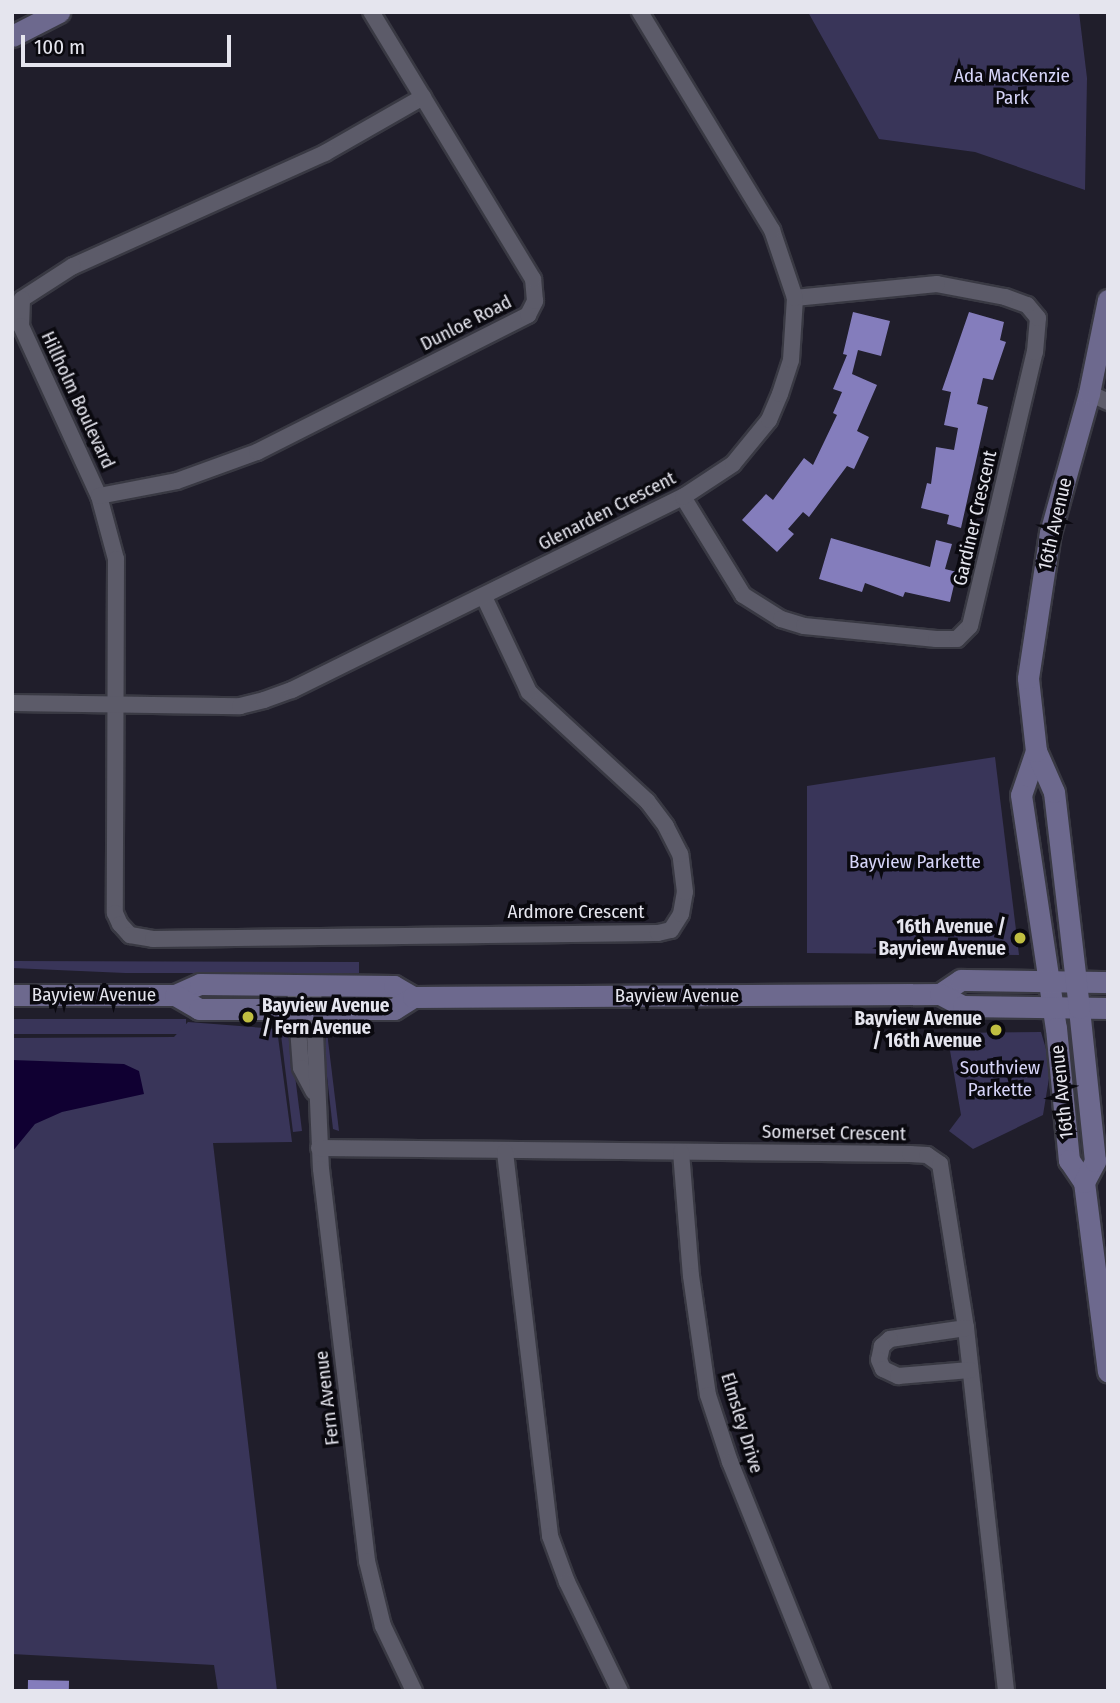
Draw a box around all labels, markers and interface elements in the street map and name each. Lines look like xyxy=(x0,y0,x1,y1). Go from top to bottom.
scale bar xyxy=(24,21,234,65)
text: 100 m xyxy=(34,34,85,60)
park label: Ada MacKenzie Park xyxy=(954,65,1070,109)
street label: Dunloe Road xyxy=(417,290,515,356)
street label: Hillholm Boulevard xyxy=(36,328,120,472)
street label: Gardiner Crescent xyxy=(948,448,1002,588)
street label: Glenarden Crescent xyxy=(535,467,679,555)
street label: 16th Avenue xyxy=(1033,475,1077,573)
park label: Bayview Parkette xyxy=(849,851,981,873)
street label: Ardmore Crescent xyxy=(507,901,645,923)
place label: 16th Avenue / Bayview Avenue xyxy=(879,916,1006,960)
marker: 16th Avenue / Bayview Avenue xyxy=(1012,930,1028,946)
street label: Bayview Avenue xyxy=(32,984,156,1006)
street label: Bayview Avenue xyxy=(615,985,739,1007)
place label: Bayview Avenue / Fern Avenue xyxy=(262,995,389,1039)
place label: Bayview Avenue / 16th Avenue xyxy=(855,1008,982,1052)
marker: Bayview Avenue / Fern Avenue xyxy=(240,1009,256,1025)
marker: Bayview Avenue / 16th Avenue xyxy=(988,1022,1004,1038)
street label: 16th Avenue xyxy=(1046,1044,1078,1140)
park label: Southview Parkette xyxy=(960,1057,1040,1101)
street label: Somerset Crescent xyxy=(762,1120,906,1146)
street label: Fern Avenue xyxy=(310,1349,344,1447)
street label: Elmsley Drive xyxy=(716,1370,768,1476)

